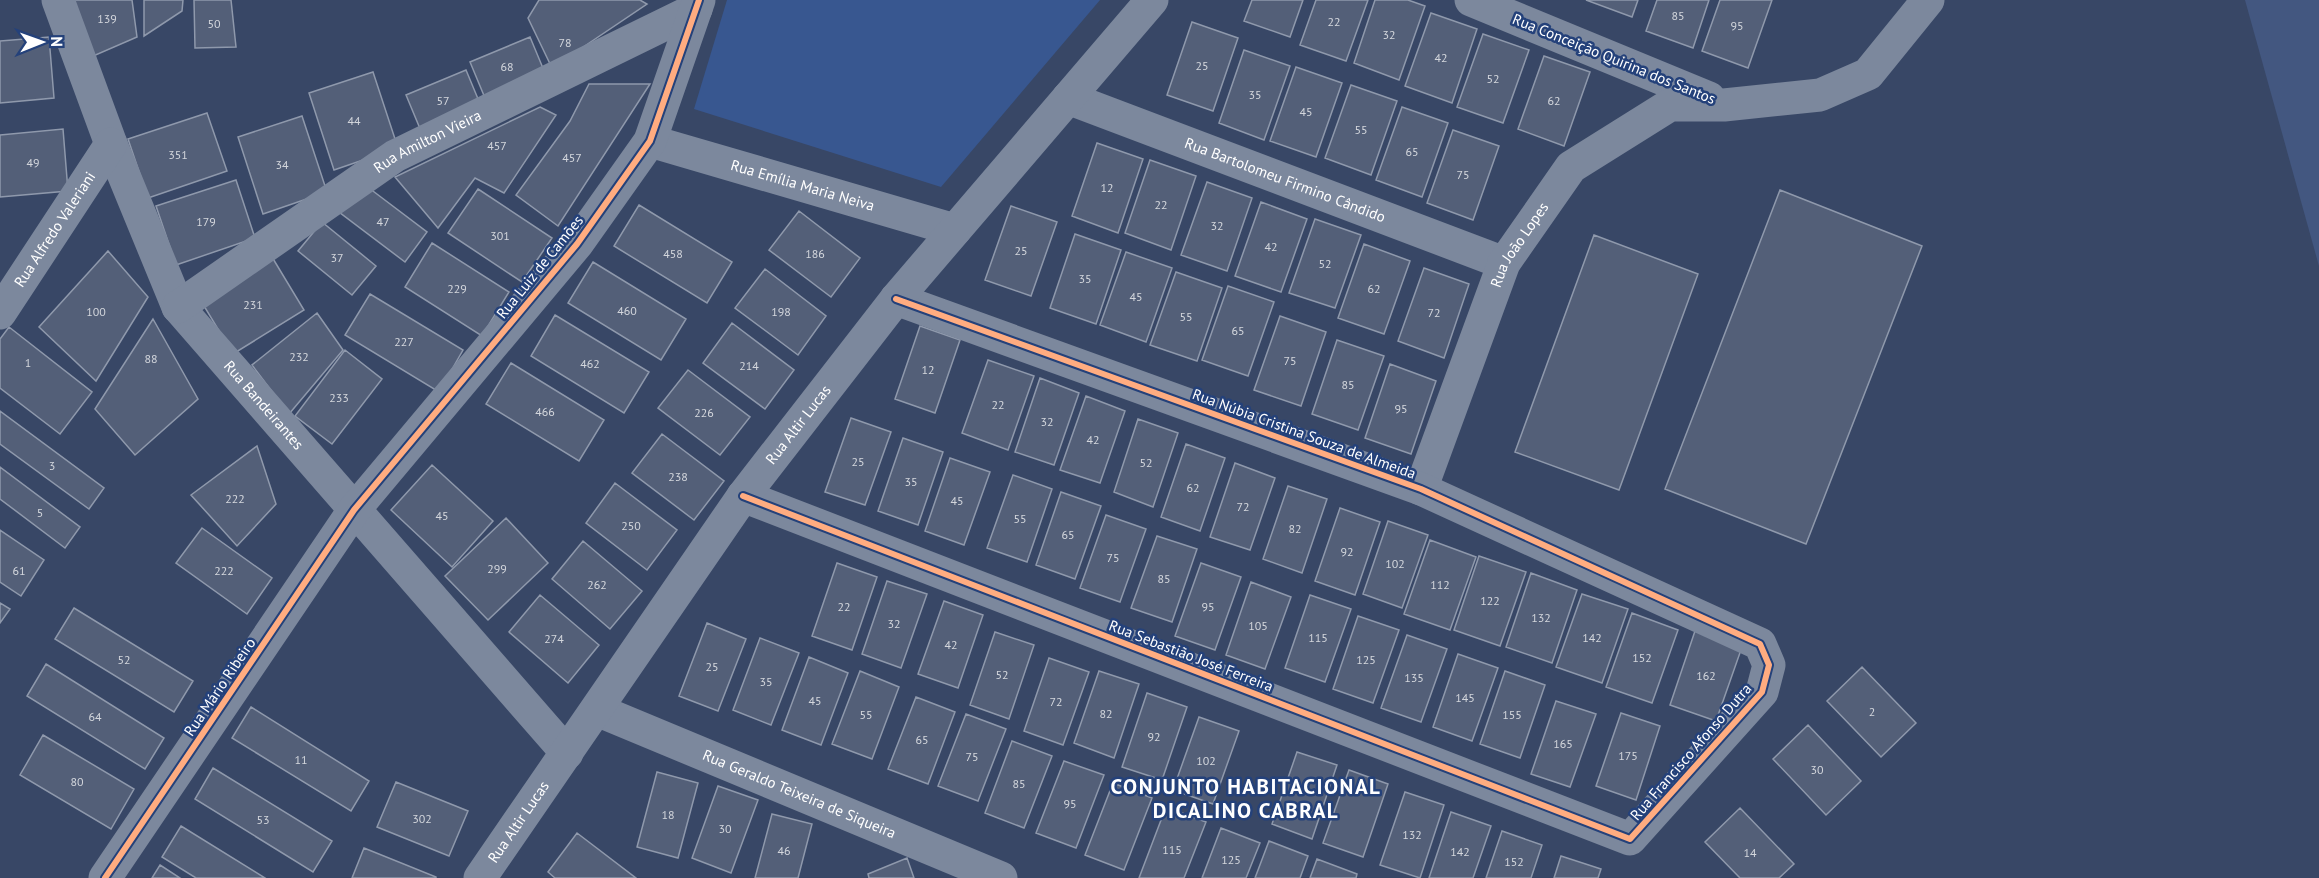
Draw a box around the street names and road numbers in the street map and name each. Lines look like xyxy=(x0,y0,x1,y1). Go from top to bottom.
street label: Rua Conceição Quirina dos Santos xyxy=(1510,9,1719,108)
street label: Rua Amilton Vieira xyxy=(370,105,484,177)
street label: Rua Bartolomeu Firmino Cândido xyxy=(1182,133,1388,226)
street label: Rua Emília Maria Neiva xyxy=(729,155,877,215)
street label: Rua Alfredo Valeriani xyxy=(10,168,99,291)
street label: Rua João Lopes xyxy=(1486,198,1553,290)
street label: Rua Luiz de Camões xyxy=(492,211,587,322)
street label: Rua Bandeirantes xyxy=(220,356,308,453)
street label: Rua Altir Lucas xyxy=(761,381,835,468)
street label: Rua Núbia Cristina Souza de Almeida xyxy=(1190,384,1419,483)
street label: Rua Sebastião José Ferreira xyxy=(1106,615,1276,696)
street label: Rua Mário Ribeiro xyxy=(180,634,260,740)
street label: Rua Francisco Afonso Dutra xyxy=(1626,679,1755,824)
street label: Rua Geraldo Teixeira de Siqueira xyxy=(700,745,899,842)
street label: Rua Altir Lucas xyxy=(483,777,553,866)

